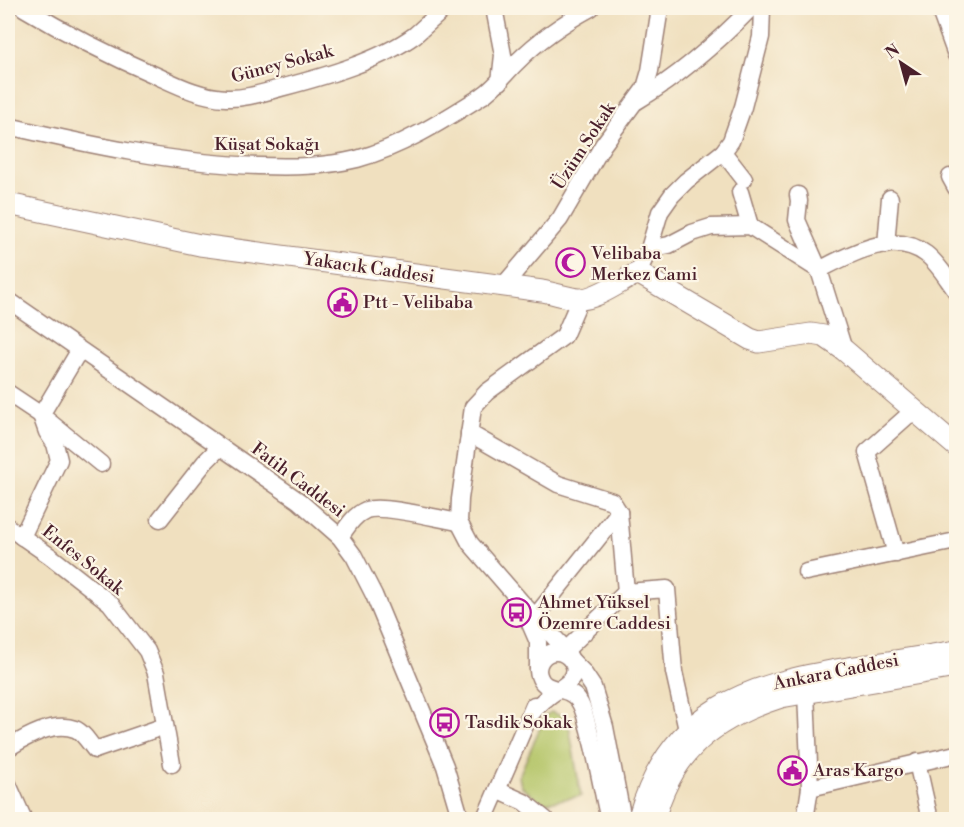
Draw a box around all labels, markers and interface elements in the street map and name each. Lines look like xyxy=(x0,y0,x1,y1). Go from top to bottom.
north arrow xyxy=(871,33,931,93)
street label: Güney Sokak xyxy=(228,39,337,89)
text: N xyxy=(882,40,904,63)
street label: Üzüm Sokak xyxy=(547,96,622,194)
street label: Küşat Sokağı xyxy=(214,133,320,156)
place label: Velibaba Merkez Cami xyxy=(590,242,697,286)
street label: Yakacık Caddesi xyxy=(301,247,436,289)
mosque icon: Velibaba Merkez Cami xyxy=(554,247,586,279)
public building icon: Ptt - Velibaba xyxy=(326,286,358,318)
place label: Ptt - Velibaba xyxy=(363,291,474,314)
street label: Fatih Caddesi xyxy=(247,437,349,523)
street label: Enfes Sokak xyxy=(37,520,130,601)
place label: Ahmet Yüksel Özemre Caddesi xyxy=(537,591,671,635)
bus stop icon: Ahmet Yüksel Özemre Caddesi xyxy=(501,596,533,628)
street label: Ankara Caddesi xyxy=(770,649,901,696)
bus stop icon: Tasdi̇k Sokak xyxy=(428,706,460,738)
place label: Tasdi̇k Sokak xyxy=(465,711,573,734)
public building icon: Aras Kargo xyxy=(776,754,808,786)
place label: Aras Kargo xyxy=(812,759,904,782)

